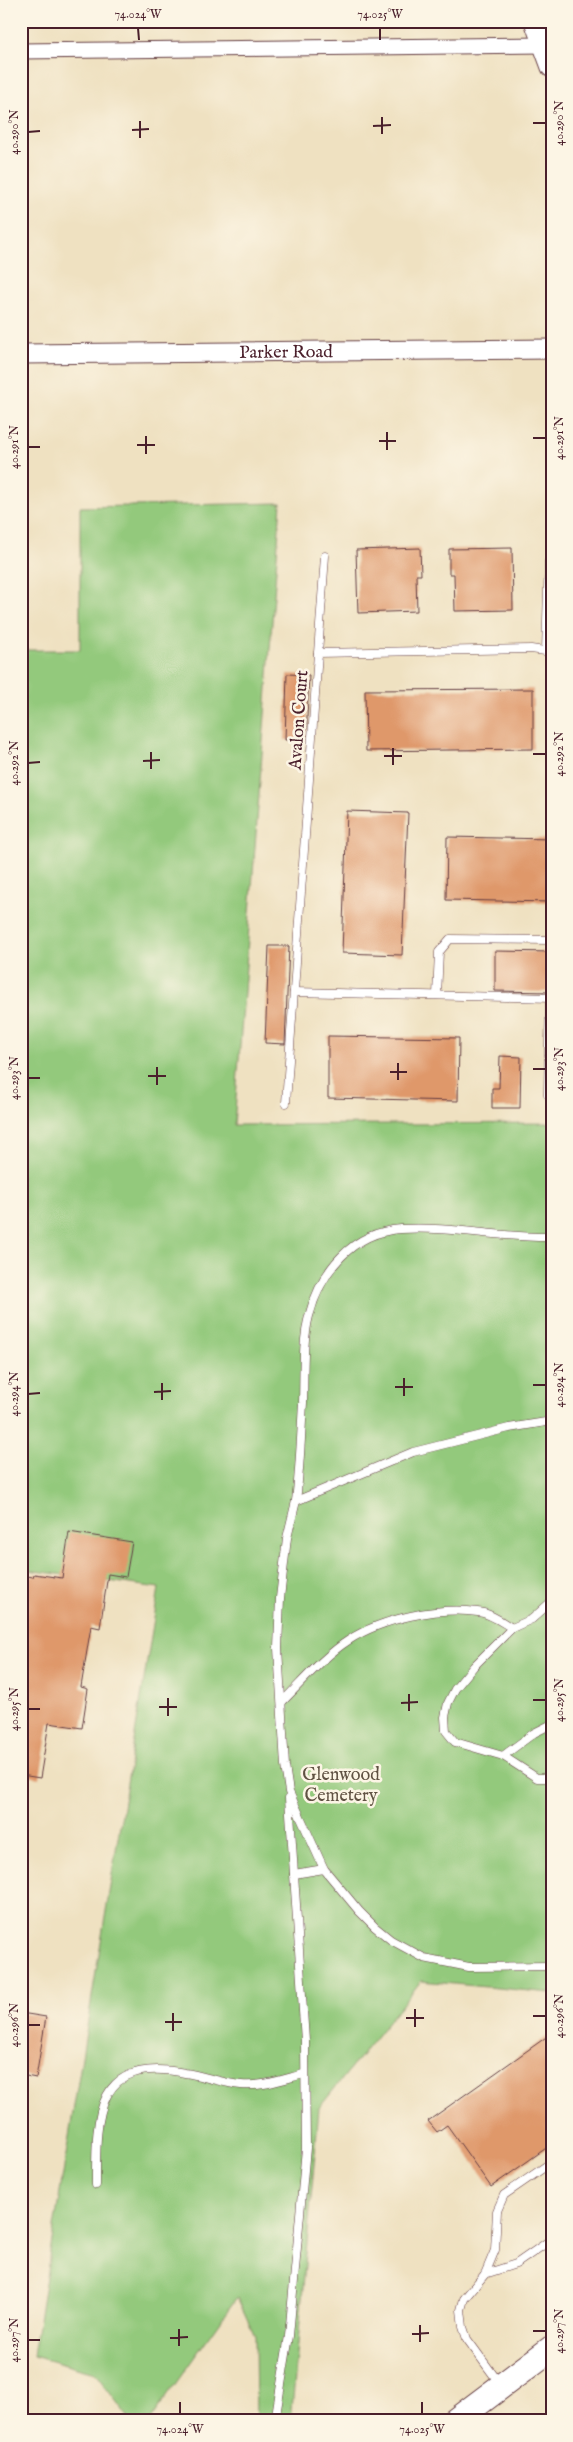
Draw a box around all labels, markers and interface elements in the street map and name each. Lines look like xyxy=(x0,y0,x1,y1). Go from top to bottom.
text: 74.024°W xyxy=(115,7,162,22)
text: 74.025°W xyxy=(357,7,403,22)
text: 40.290°N xyxy=(552,100,567,146)
text: 40.290°N xyxy=(7,109,22,155)
street label: Parker Road xyxy=(239,341,333,365)
text: 40.291°N xyxy=(552,415,567,460)
text: 40.291°N xyxy=(7,424,22,469)
street label: Avalon Court xyxy=(284,669,314,772)
text: 40.292°N xyxy=(552,731,567,777)
text: 40.292°N xyxy=(7,740,22,786)
text: 40.293°N xyxy=(552,1046,567,1091)
text: 40.293°N xyxy=(7,1055,22,1100)
text: 40.294°N xyxy=(552,1362,567,1408)
text: 40.294°N xyxy=(7,1371,22,1417)
text: 40.295°N xyxy=(552,1678,567,1722)
text: 40.295°N xyxy=(7,1687,22,1731)
park label: Glenwood Cemetery xyxy=(302,1764,380,1808)
text: 40.296°N xyxy=(552,1993,567,2038)
text: 40.296°N xyxy=(7,2002,22,2047)
text: 40.297°N xyxy=(552,2308,567,2354)
text: 40.297°N xyxy=(7,2317,22,2363)
text: 74.024°W xyxy=(157,2422,204,2437)
text: 74.025°W xyxy=(399,2422,445,2437)

